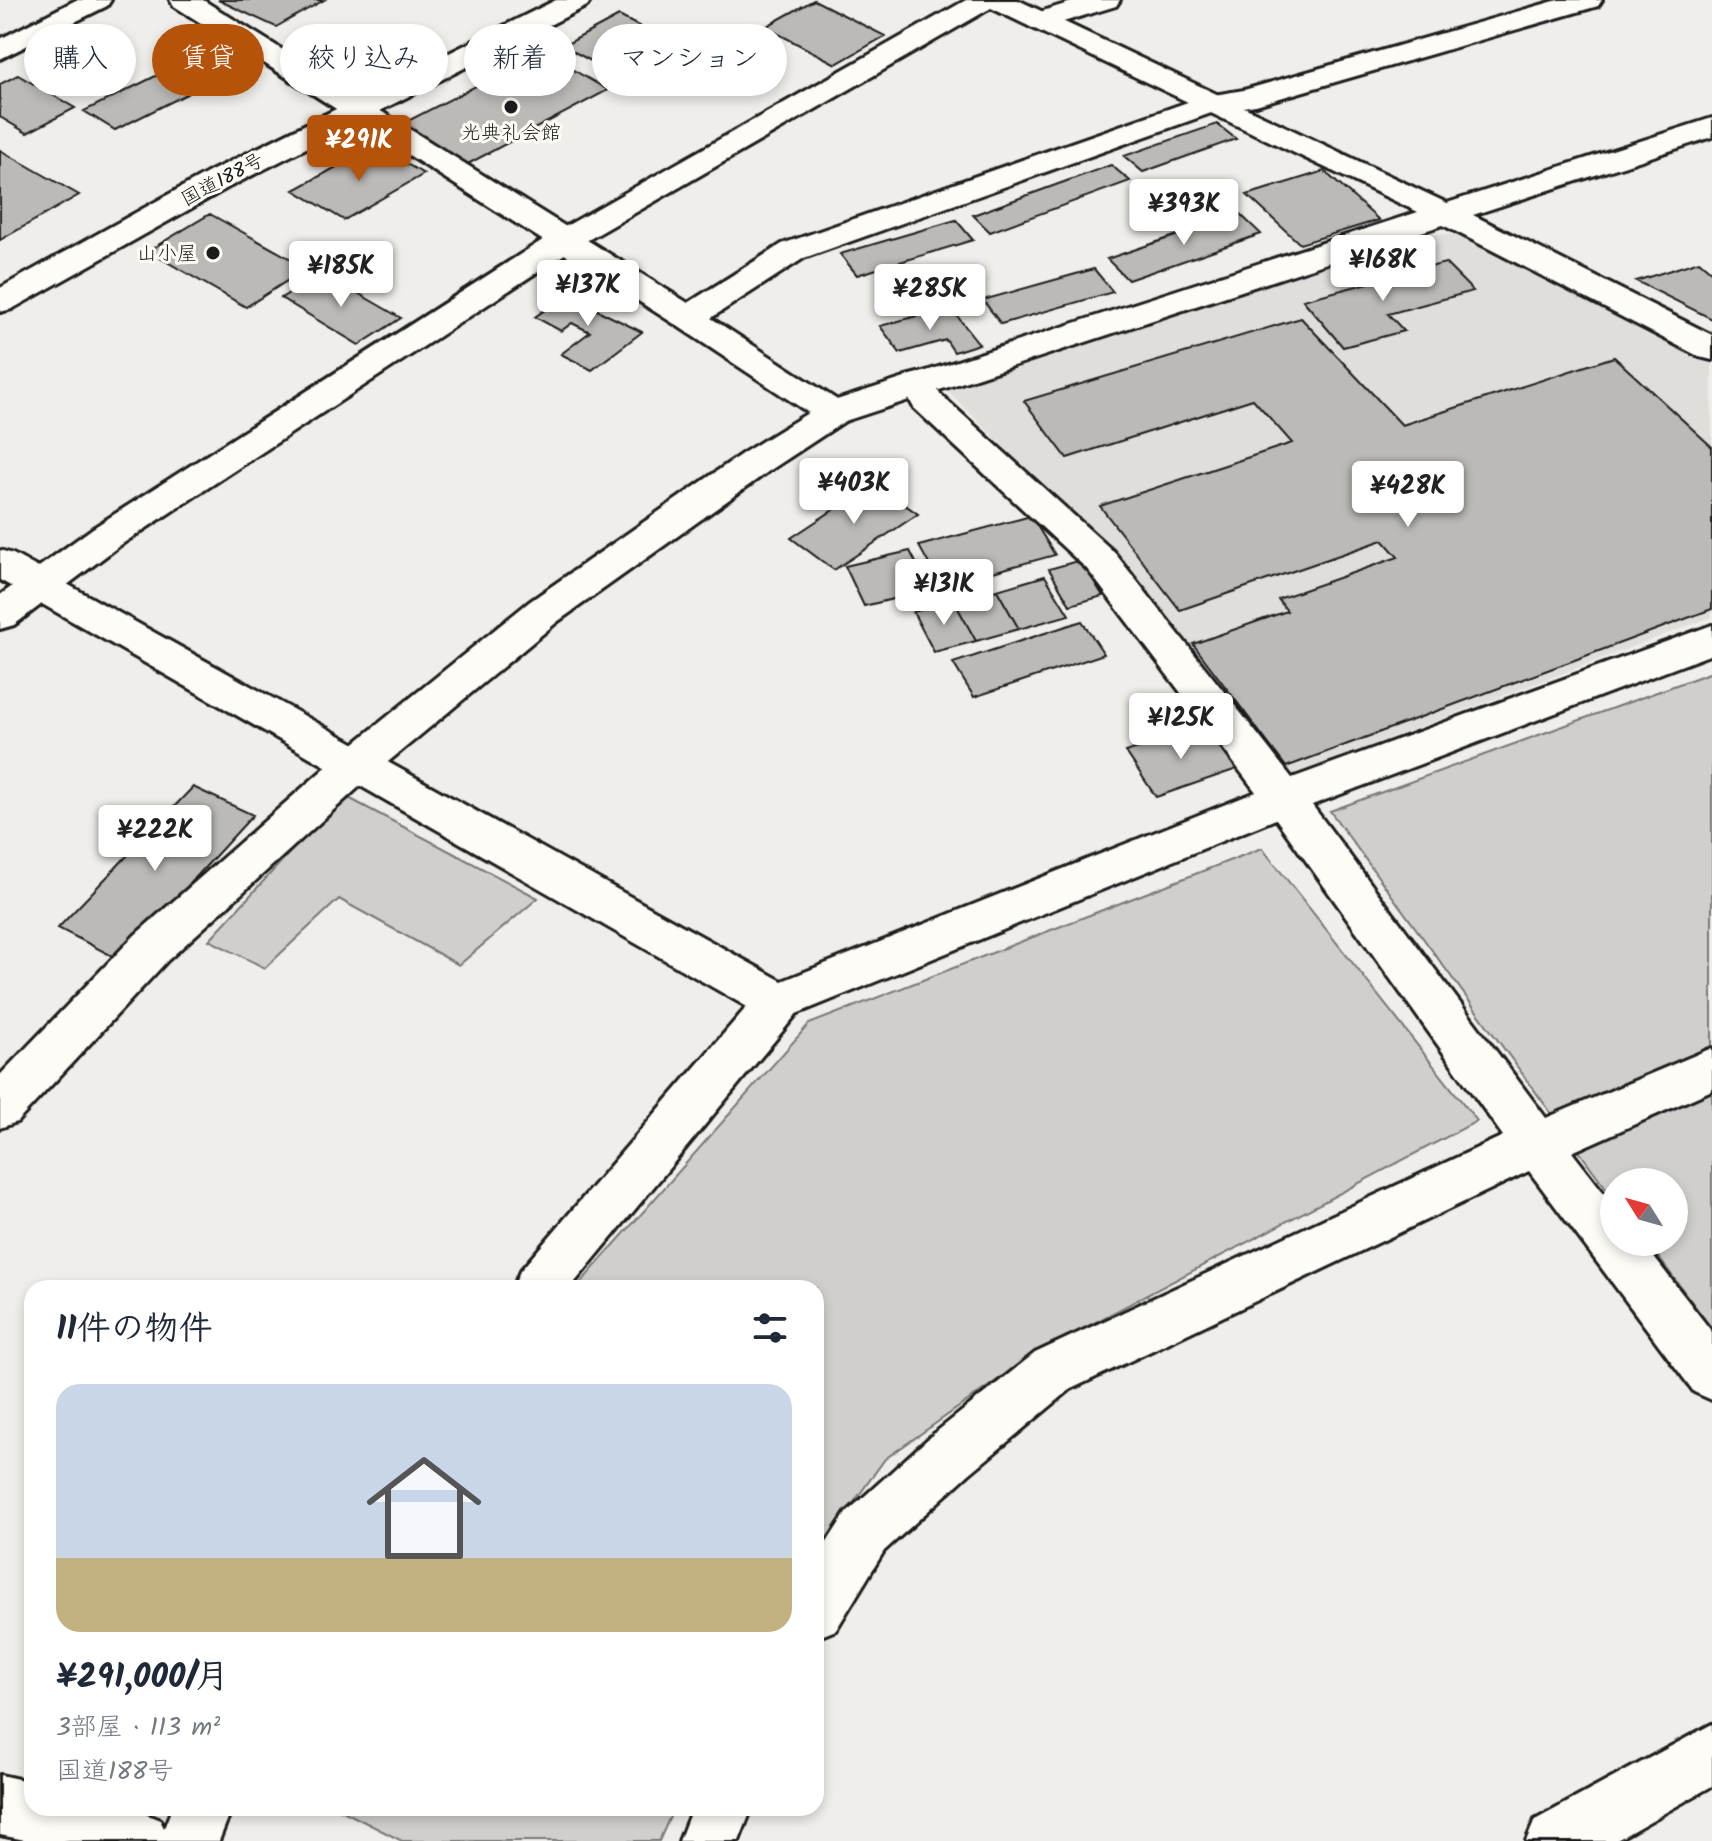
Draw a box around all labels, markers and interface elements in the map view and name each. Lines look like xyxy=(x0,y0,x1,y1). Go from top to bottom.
chip: 購入 xyxy=(24,24,136,96)
chip: 賃貸 xyxy=(152,24,264,96)
chip: 絞り込み xyxy=(280,24,448,96)
chip: 新着 xyxy=(464,24,576,96)
chip: マンション xyxy=(592,24,787,96)
marker: 光典礼会館 xyxy=(502,98,520,116)
pin: ¥291K xyxy=(303,115,415,183)
place label: 光典礼会館 xyxy=(461,118,561,150)
text: ¥291K xyxy=(325,120,393,162)
street label: 国道188号 xyxy=(176,145,270,216)
pin: ¥393K xyxy=(1128,179,1240,247)
text: ¥393K xyxy=(1147,184,1221,226)
pin: ¥168K xyxy=(1327,235,1439,303)
place label: 山小屋 xyxy=(137,239,197,271)
text: ¥168K xyxy=(1349,240,1417,282)
pin: ¥185K xyxy=(285,241,397,309)
marker: 山小屋 xyxy=(204,244,222,262)
text: ¥185K xyxy=(307,246,375,288)
pin: ¥137K xyxy=(532,260,644,328)
pin: ¥285K xyxy=(874,264,986,332)
text: ¥137K xyxy=(555,265,621,307)
text: ¥285K xyxy=(892,269,968,311)
pin: ¥403K xyxy=(798,458,910,526)
pin: ¥428K xyxy=(1352,461,1464,529)
text: ¥403K xyxy=(817,463,891,505)
text: ¥428K xyxy=(1370,466,1446,508)
pin: ¥131K xyxy=(888,559,1000,627)
text: ¥131K xyxy=(913,564,975,606)
pin: ¥125K xyxy=(1125,693,1237,761)
text: ¥125K xyxy=(1147,698,1215,740)
pin: ¥222K xyxy=(99,805,211,873)
text: ¥222K xyxy=(116,810,194,852)
north arrow xyxy=(1600,1168,1688,1256)
map controls xyxy=(1600,1168,1688,1256)
text: 11件の物件 xyxy=(56,1303,213,1357)
icon: filters xyxy=(748,1306,792,1350)
icon: home xyxy=(352,1436,496,1580)
text: ¥291,000/月 xyxy=(56,1651,229,1705)
text: 3部屋 · 113 m² xyxy=(56,1707,220,1749)
text: 国道188号 xyxy=(56,1751,173,1793)

